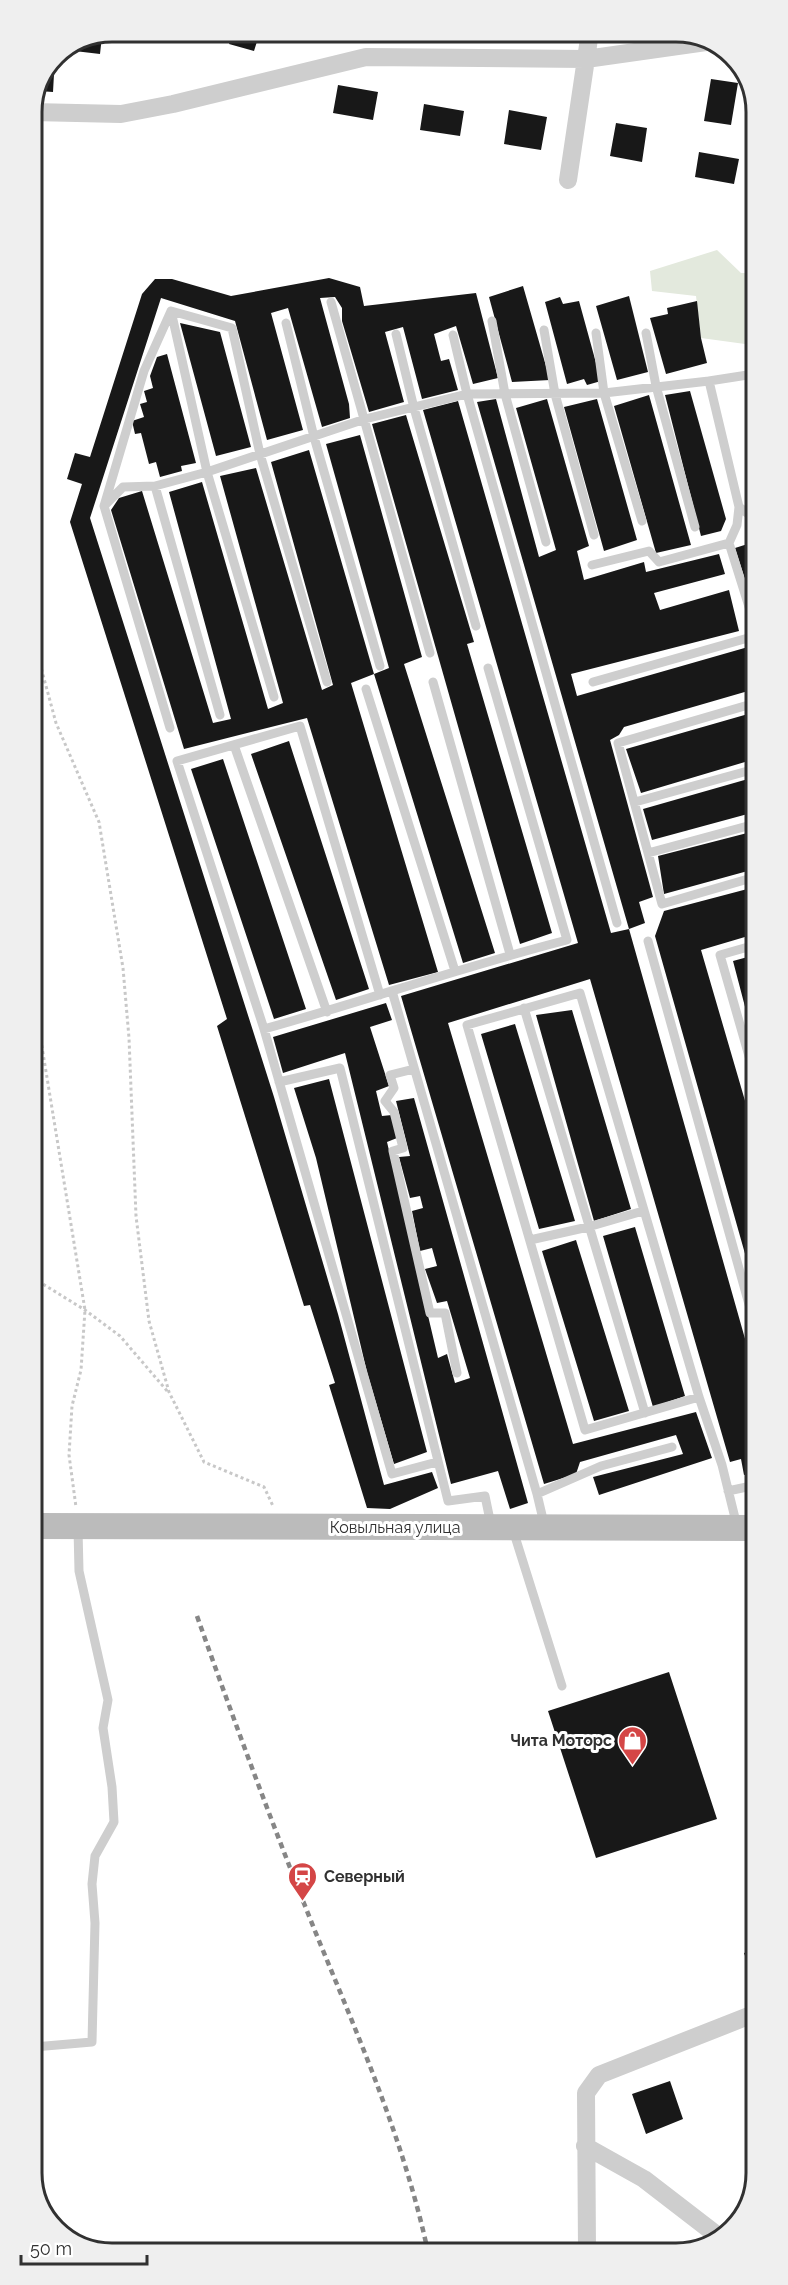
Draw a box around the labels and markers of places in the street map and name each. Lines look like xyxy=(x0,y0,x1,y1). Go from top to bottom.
shop icon: Чита Моторс xyxy=(617,1724,649,1766)
place label: Чита Моторс xyxy=(510,1731,612,1750)
station icon: Северный xyxy=(287,1860,319,1902)
place label: Северный xyxy=(324,1867,405,1886)

